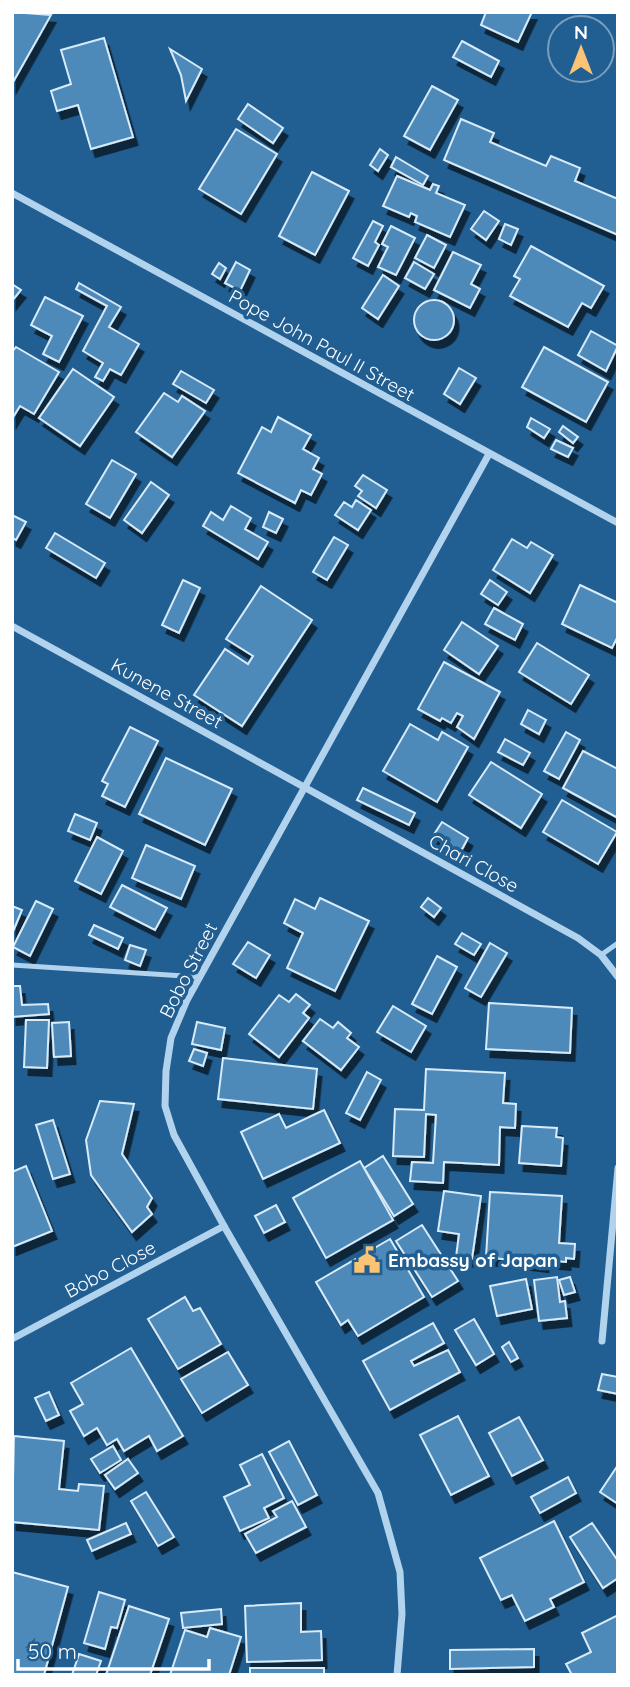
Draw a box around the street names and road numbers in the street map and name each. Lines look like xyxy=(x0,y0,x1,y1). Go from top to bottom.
street label: Pope John Paul II Street xyxy=(225,284,419,406)
street label: Kunene Street xyxy=(107,652,227,734)
street label: Chari Close xyxy=(425,829,523,897)
street label: Bobo Street xyxy=(154,918,222,1022)
street label: Bobo Close xyxy=(60,1235,160,1303)

